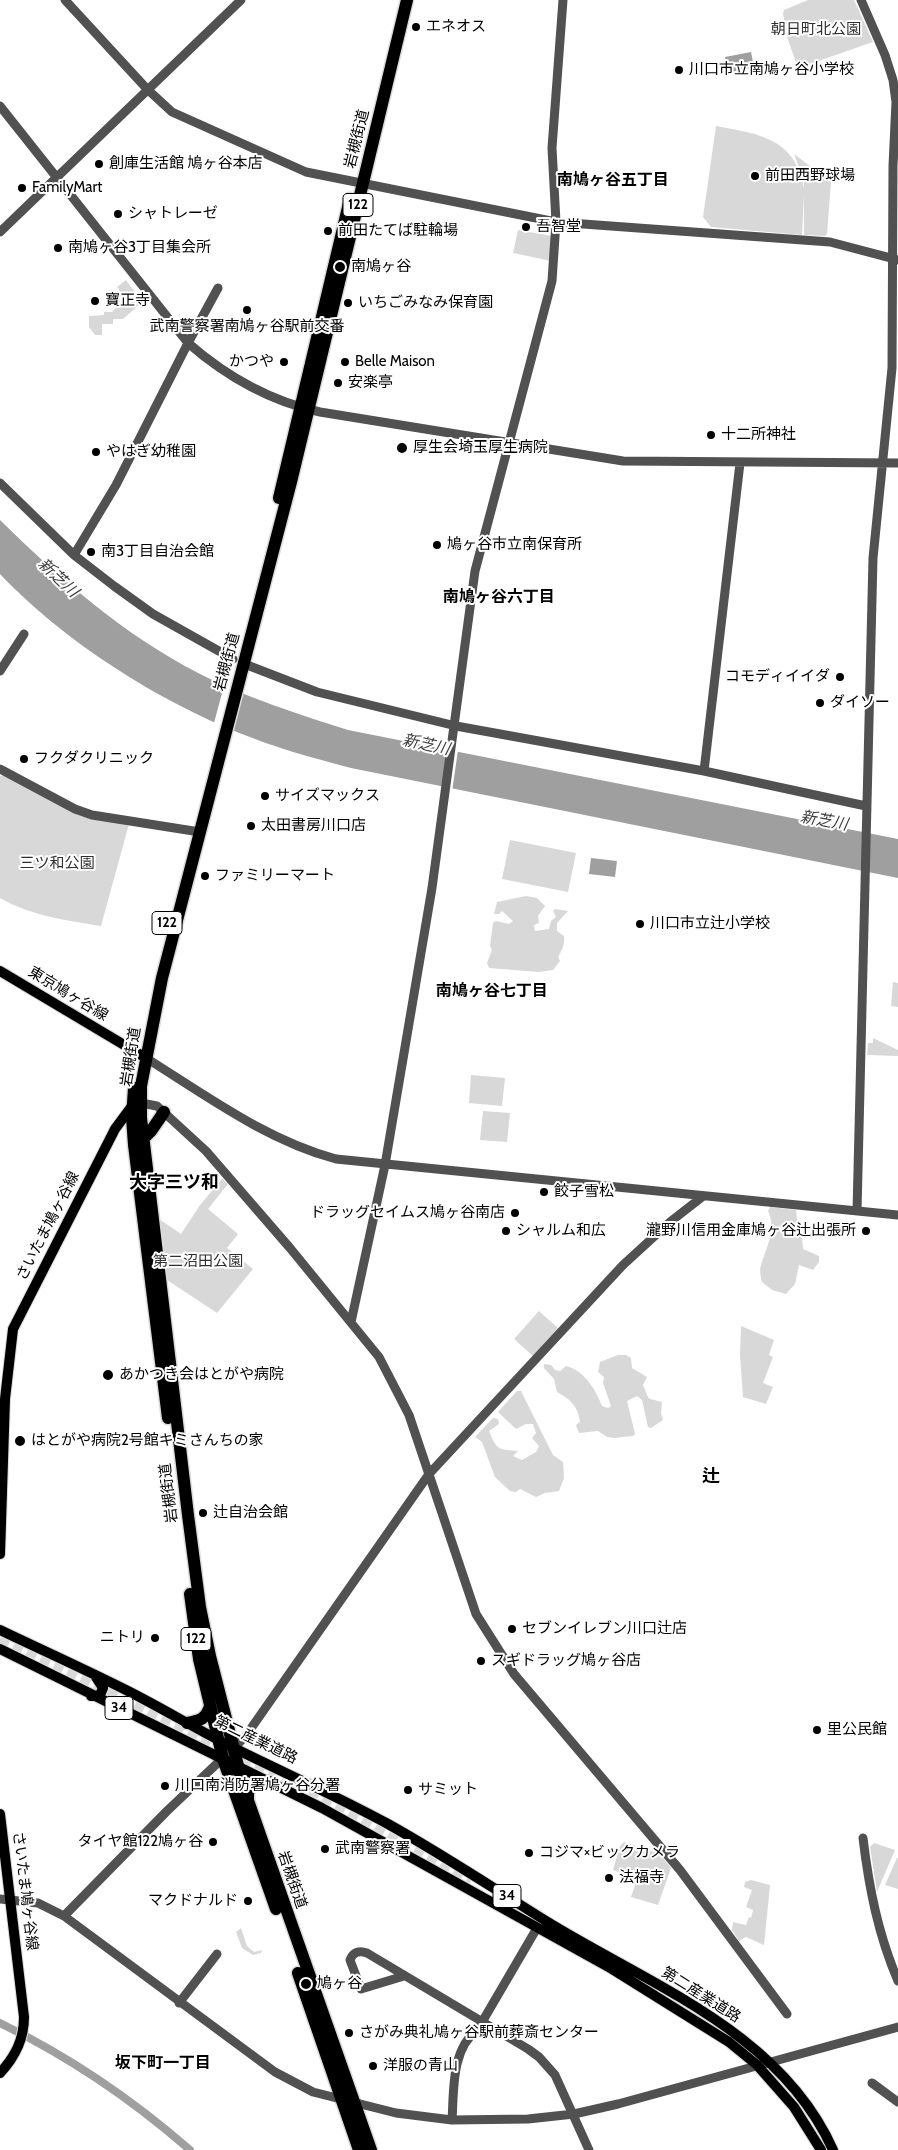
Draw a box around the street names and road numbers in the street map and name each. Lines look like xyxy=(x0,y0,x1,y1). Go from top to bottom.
street label: 岩槻街道 xyxy=(341,108,373,170)
road number: 122 xyxy=(343,194,373,216)
street label: 岩槻街道 xyxy=(211,631,243,693)
road number: 122 xyxy=(152,911,182,934)
street label: 東京鳩ヶ谷線 xyxy=(25,963,111,1025)
street label: 岩槻街道 xyxy=(117,1026,145,1088)
street label: さいたま鳩ヶ谷線 xyxy=(13,1168,83,1284)
street label: 岩槻街道 xyxy=(156,1462,182,1524)
road number: 122 xyxy=(181,1628,211,1650)
road number: 34 xyxy=(105,1696,133,1720)
street label: 第二産業道路 xyxy=(212,1712,300,1768)
street label: さいたま鳩ヶ谷線 xyxy=(9,1830,41,1952)
street label: 岩槻街道 xyxy=(274,1849,310,1911)
road number: 34 xyxy=(493,1884,521,1908)
street label: 第二産業道路 xyxy=(658,1964,744,2026)

